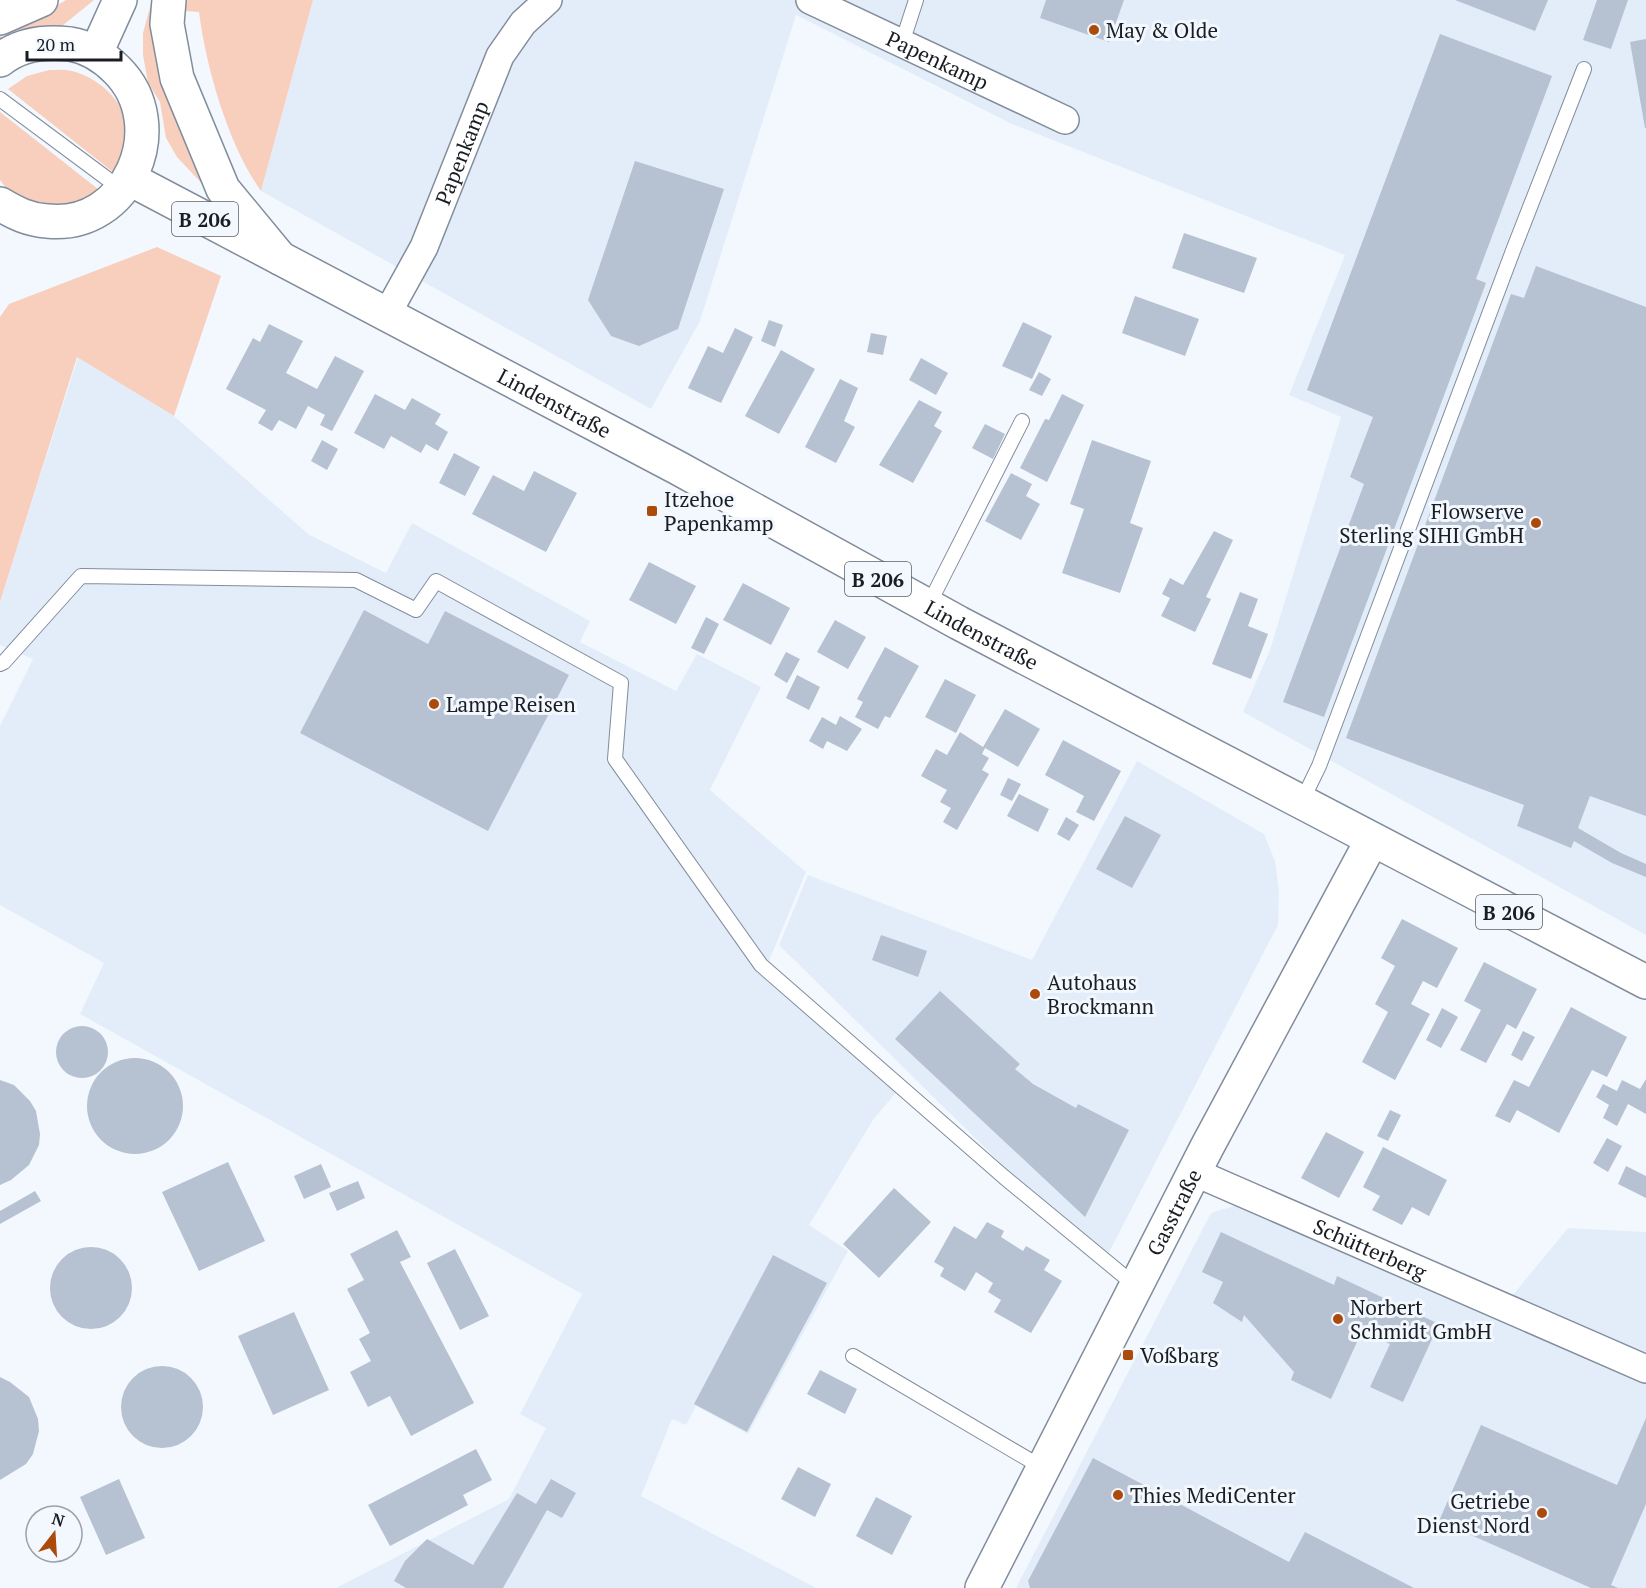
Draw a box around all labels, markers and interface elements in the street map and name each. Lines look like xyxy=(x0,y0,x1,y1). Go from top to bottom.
place label: May & Olde xyxy=(1106,16,1218,44)
marker: May & Olde xyxy=(1087,23,1101,37)
scale bar xyxy=(27,24,122,62)
street label: Papenkamp xyxy=(882,24,993,96)
text: 20 m xyxy=(36,32,76,56)
street label: Papenkamp xyxy=(428,97,495,209)
road number: B 206 xyxy=(172,202,238,236)
street label: Lindenstraße xyxy=(493,361,616,444)
place label: Itzehoe Papenkamp xyxy=(664,485,774,537)
place label: Flowserve Sterling SIHI GmbH xyxy=(1339,497,1524,549)
marker: Itzehoe Papenkamp xyxy=(645,504,659,518)
marker: Flowserve Sterling SIHI GmbH xyxy=(1529,516,1543,530)
road number: B 206 xyxy=(845,562,911,596)
street label: Lindenstraße xyxy=(920,593,1043,676)
place label: Lampe Reisen xyxy=(446,690,576,718)
marker: Lampe Reisen xyxy=(427,697,441,711)
road number: B 206 xyxy=(1476,895,1542,929)
place label: Autohaus Brockmann xyxy=(1047,968,1154,1020)
marker: Autohaus Brockmann xyxy=(1028,987,1042,1001)
street label: Gasstraße xyxy=(1140,1164,1208,1260)
street label: Schütterberg xyxy=(1309,1212,1432,1286)
place label: Norbert Schmidt GmbH xyxy=(1350,1293,1492,1345)
marker: Norbert Schmidt GmbH xyxy=(1331,1312,1345,1326)
place label: Voßbarg xyxy=(1140,1341,1220,1369)
marker: Voßbarg xyxy=(1121,1348,1135,1362)
place label: Thies MediCenter xyxy=(1130,1481,1296,1509)
place label: Getriebe Dienst Nord xyxy=(1417,1487,1530,1539)
marker: Thies MediCenter xyxy=(1111,1488,1125,1502)
north arrow xyxy=(24,1504,84,1564)
marker: Getriebe Dienst Nord xyxy=(1535,1506,1549,1520)
text: N xyxy=(49,1507,67,1532)

